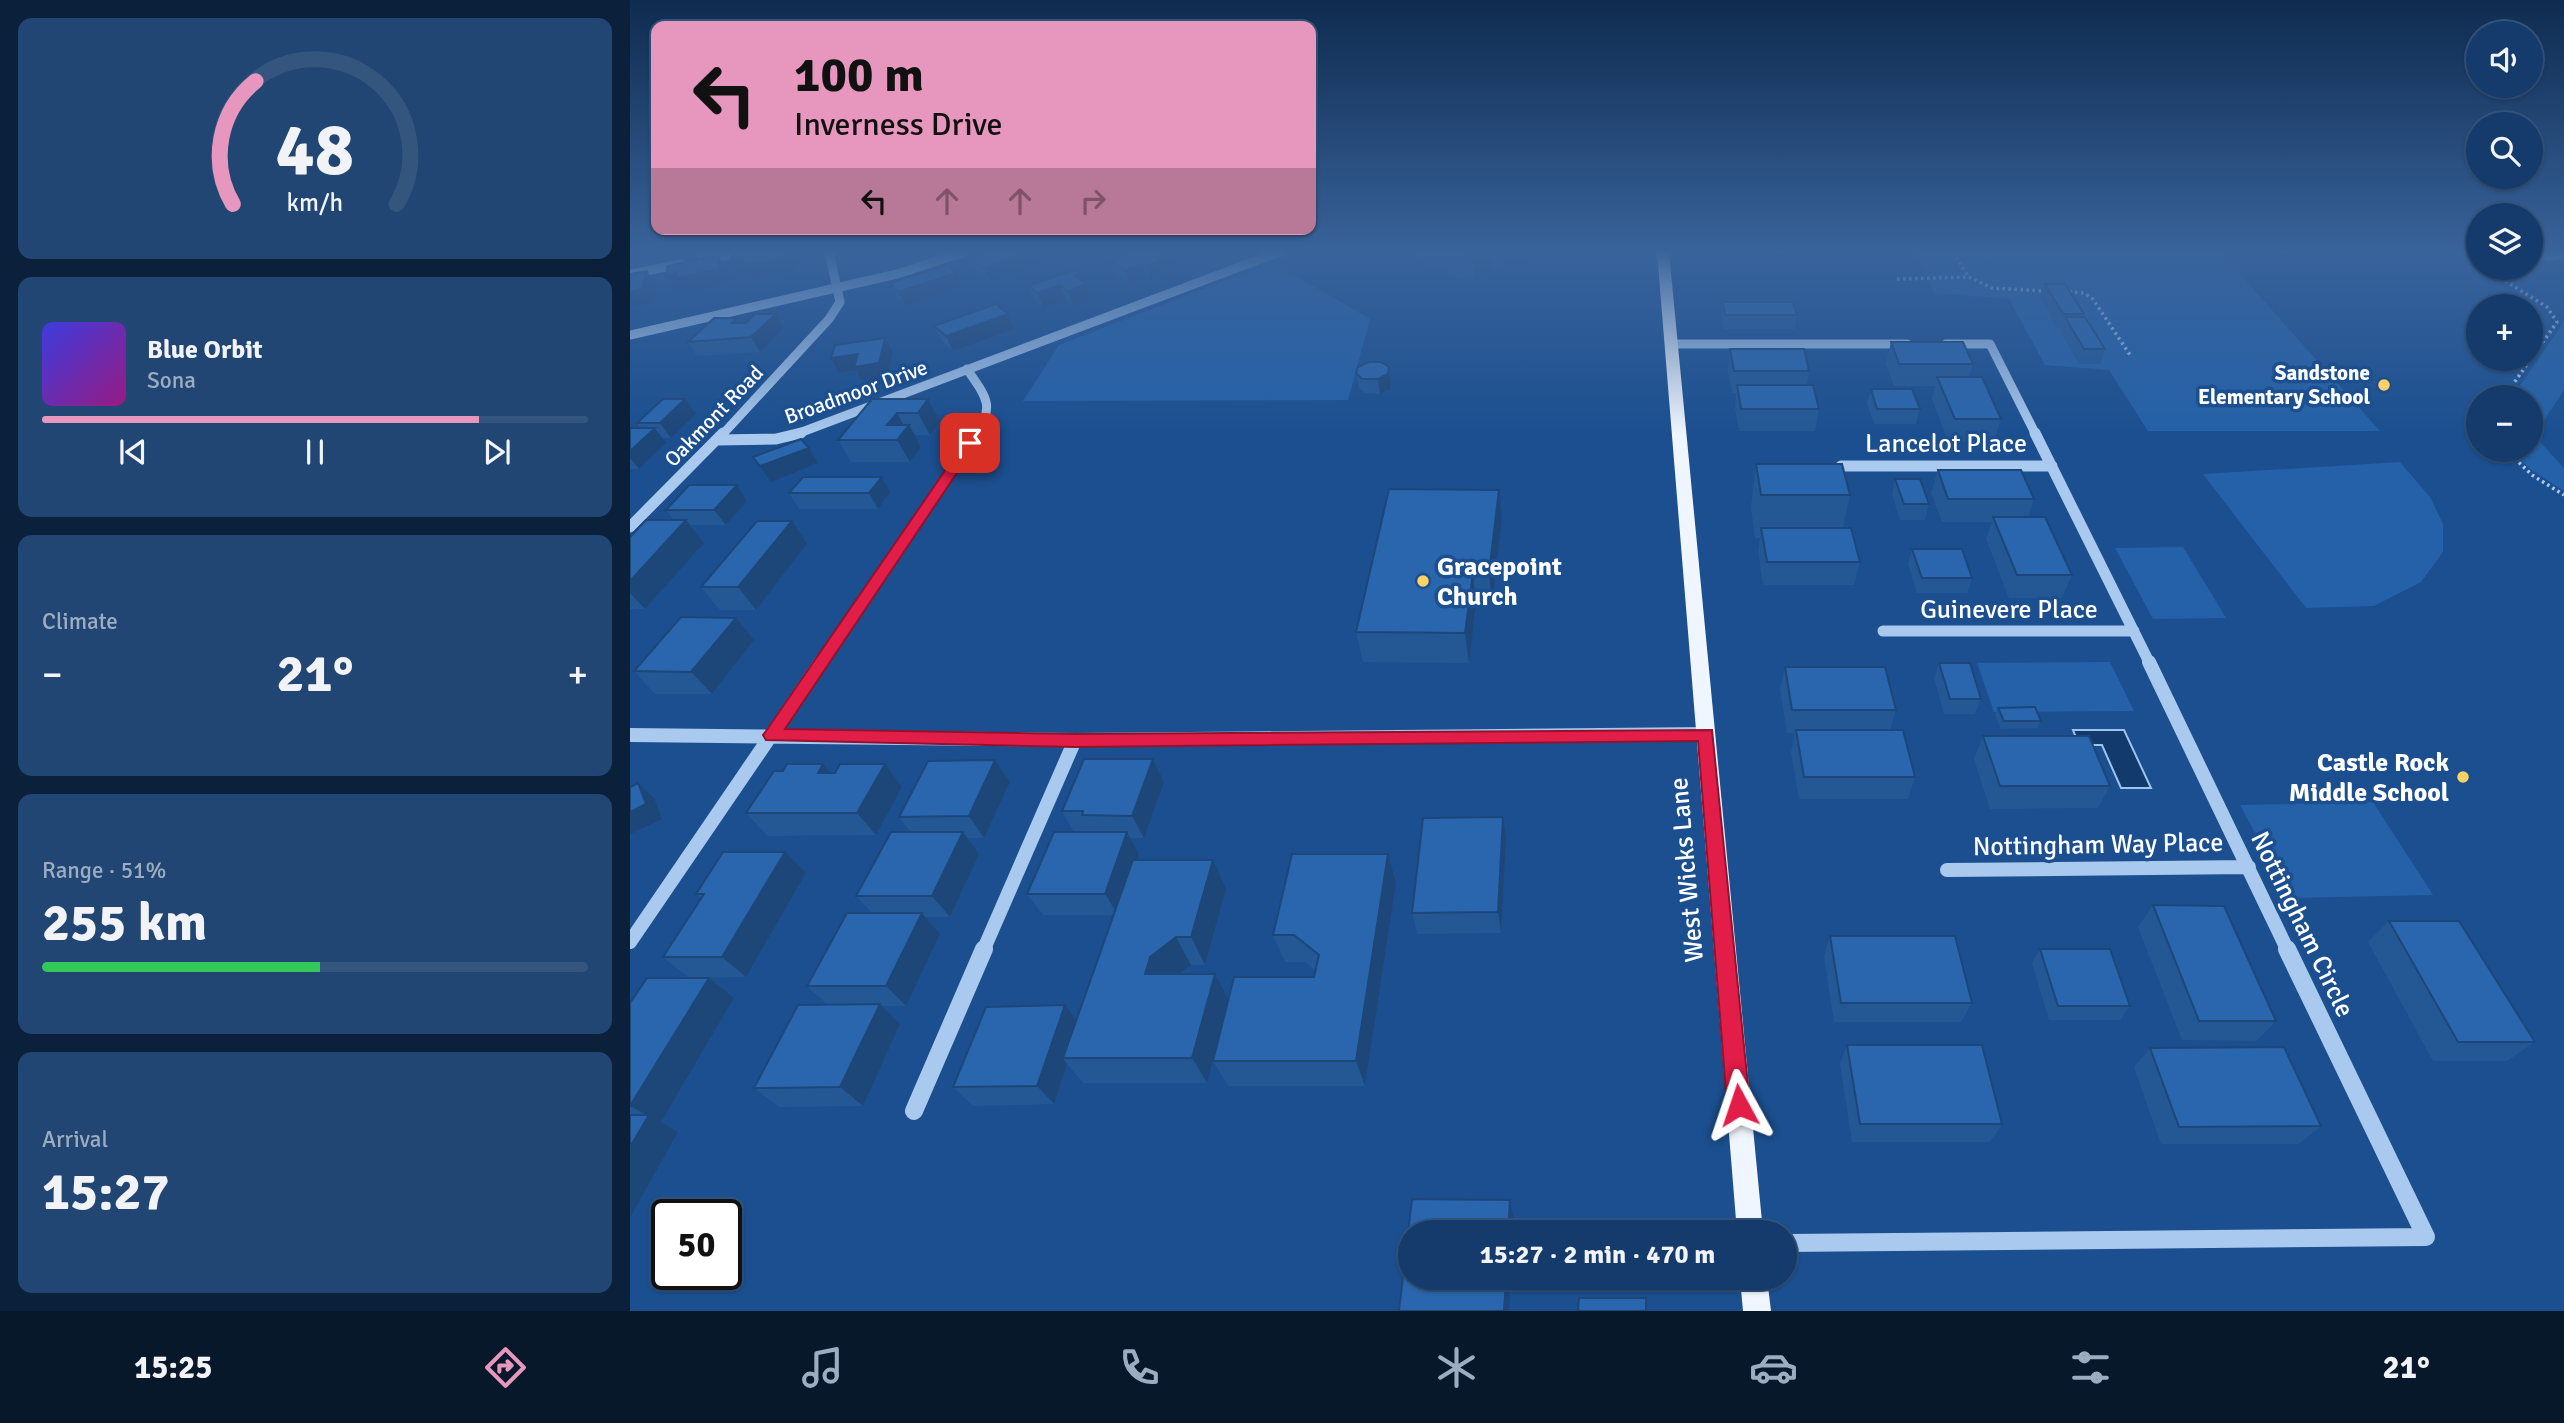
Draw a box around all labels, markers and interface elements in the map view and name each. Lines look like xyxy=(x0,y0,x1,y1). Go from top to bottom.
map controls xyxy=(2466,21,2543,462)
button: sound xyxy=(2466,21,2543,98)
text: 100 m xyxy=(794,45,924,105)
icon: left xyxy=(679,49,770,140)
text: Inverness Drive xyxy=(794,105,1002,144)
text: 48 xyxy=(276,107,354,196)
button: search xyxy=(2466,112,2543,189)
icon: left xyxy=(855,182,893,220)
icon: ahead xyxy=(928,182,966,220)
icon: ahead xyxy=(1001,182,1039,220)
icon: right xyxy=(1074,182,1112,220)
text: km/h xyxy=(287,187,343,218)
button: layers xyxy=(2466,203,2543,280)
button: + xyxy=(2466,294,2543,371)
text: Blue Orbit xyxy=(147,334,263,366)
street label: Broadmoor Drive xyxy=(781,354,931,430)
street label: Oakmont Road xyxy=(659,360,769,472)
place label: Sandstone Elementary School xyxy=(2198,360,2370,410)
text: Sona xyxy=(147,366,196,395)
marker: Sandstone Elementary School xyxy=(2376,377,2392,393)
button: − xyxy=(2466,385,2543,462)
pin xyxy=(940,413,1000,473)
icon: arrive xyxy=(951,424,989,462)
street label: Lancelot Place xyxy=(1865,428,2027,460)
icon: previous xyxy=(114,433,152,471)
icon: pause xyxy=(296,433,334,471)
icon: next xyxy=(478,433,516,471)
place label: Gracepoint Church xyxy=(1437,551,1562,613)
marker: Gracepoint Church xyxy=(1415,573,1431,589)
street label: Guinevere Place xyxy=(1920,594,2098,626)
text: Climate xyxy=(42,607,118,636)
text: 21° xyxy=(277,642,353,706)
text: − xyxy=(42,651,63,698)
text: + xyxy=(567,651,588,698)
place label: Castle Rock Middle School xyxy=(2289,747,2449,809)
marker: Castle Rock Middle School xyxy=(2455,769,2471,785)
street label: West Wicks Lane xyxy=(1663,776,1711,964)
street label: Nottingham Circle xyxy=(2243,826,2361,1022)
street label: Nottingham Way Place xyxy=(1972,827,2224,863)
text: Range · 51% xyxy=(42,856,166,885)
text: 255 km xyxy=(42,891,207,955)
position arrow xyxy=(1702,1068,1776,1142)
text: Arrival xyxy=(42,1125,108,1154)
text: 15:27 xyxy=(42,1160,170,1224)
speed limit sign: 50 xyxy=(651,1199,742,1290)
text: 15:27 · 2 min · 470 m xyxy=(1480,1239,1715,1271)
icon: directions xyxy=(481,1343,530,1392)
icon: music xyxy=(798,1343,847,1392)
icon: phone xyxy=(1115,1343,1164,1392)
icon: climate xyxy=(1432,1343,1481,1392)
icon: car xyxy=(1749,1343,1798,1392)
icon: filters xyxy=(2066,1343,2115,1392)
text: 15:25 xyxy=(134,1348,213,1387)
text: 21° xyxy=(2383,1348,2430,1387)

